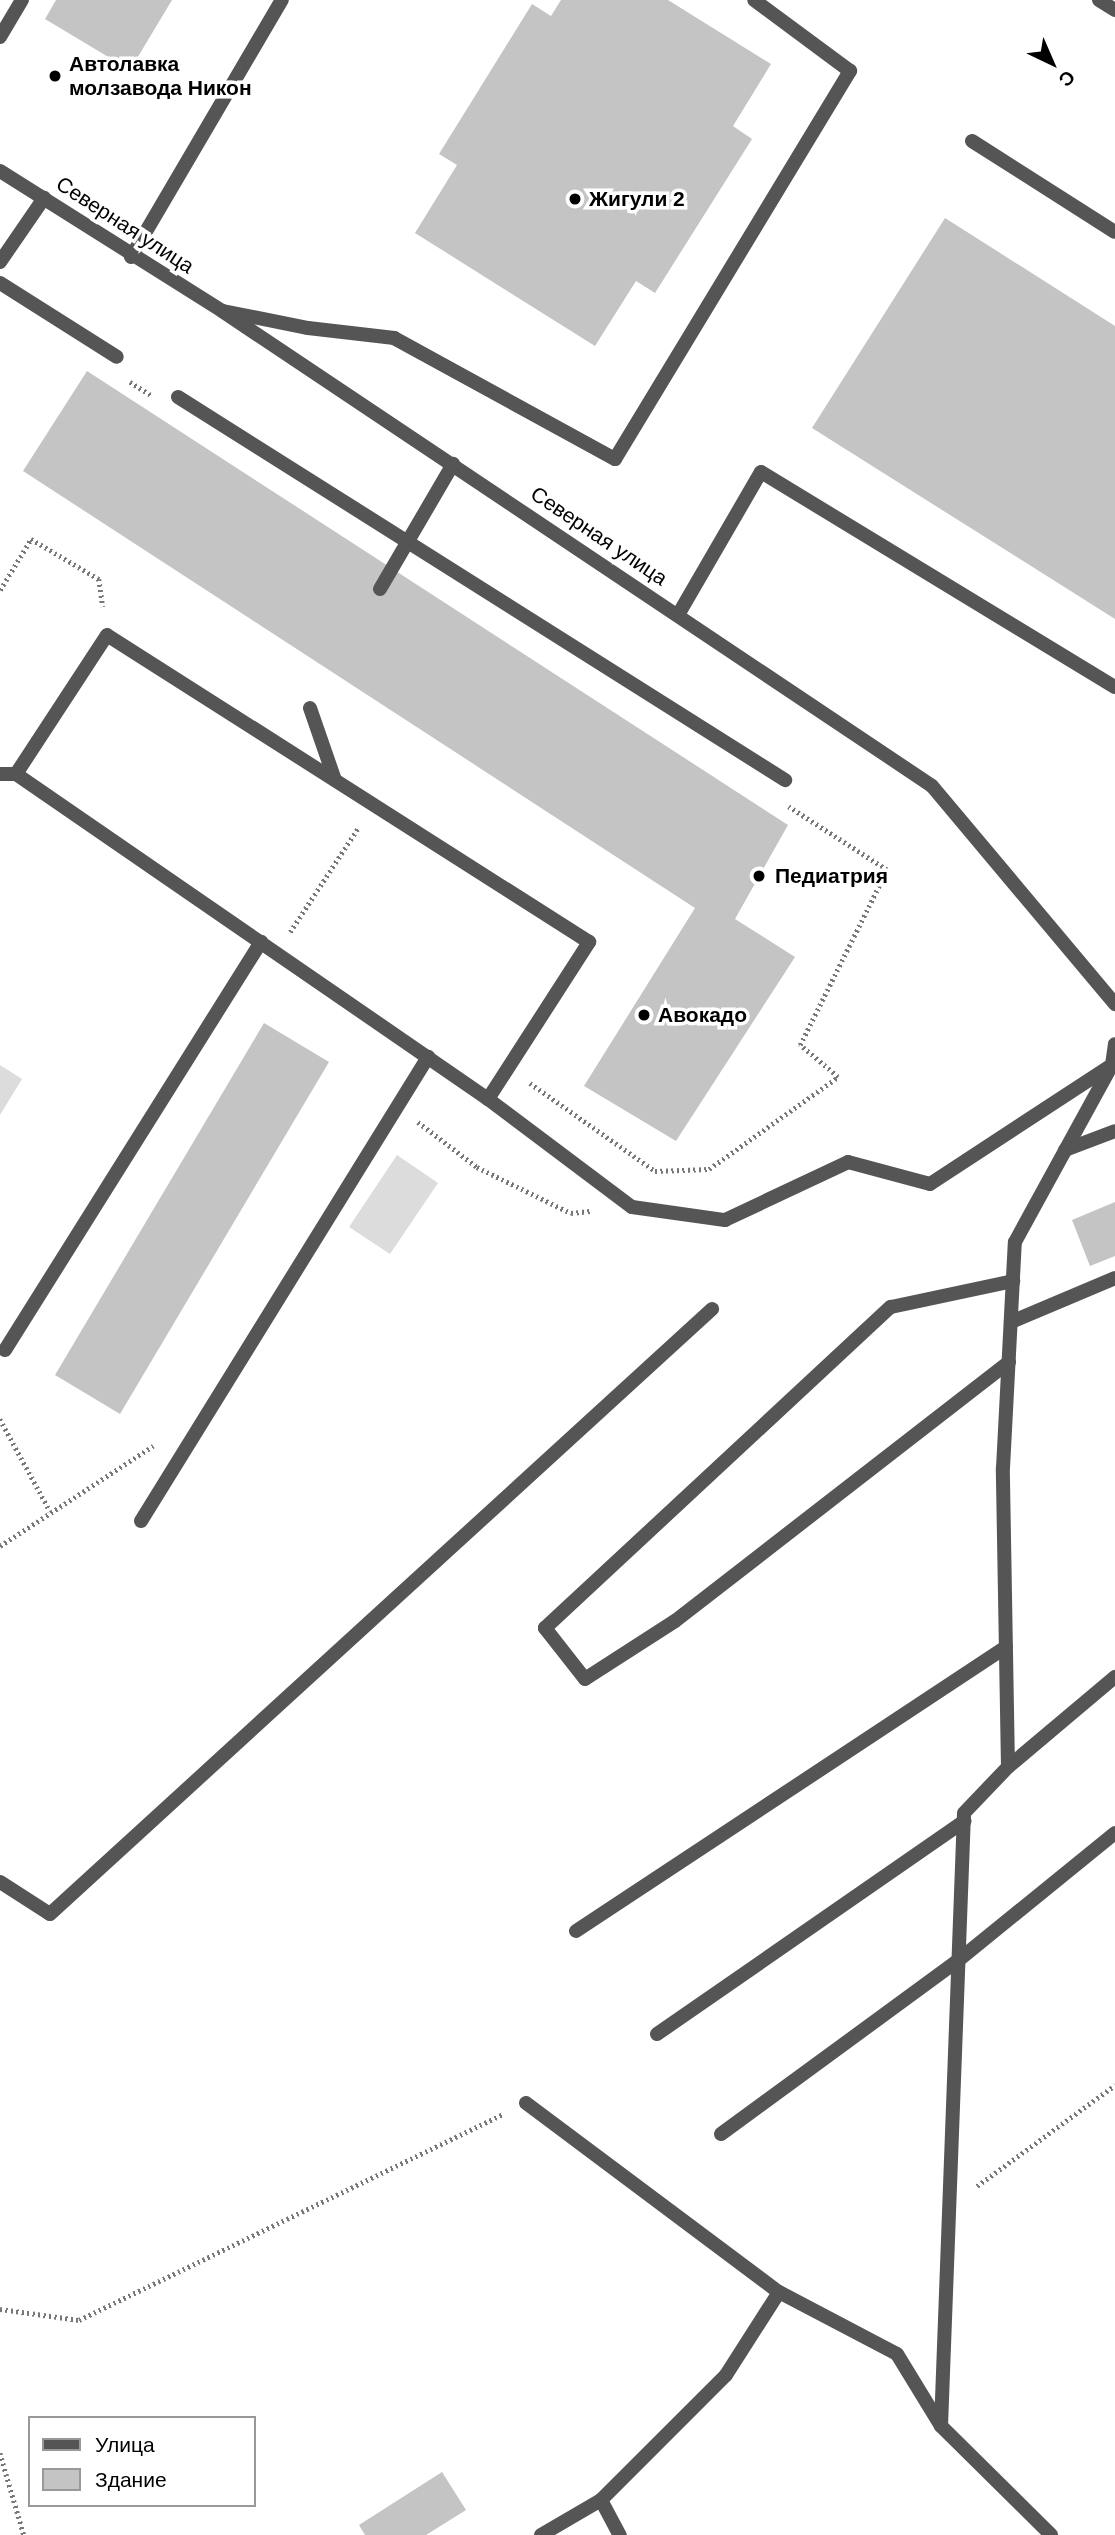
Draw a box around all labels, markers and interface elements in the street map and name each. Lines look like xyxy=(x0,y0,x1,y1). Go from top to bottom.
north arrow xyxy=(1017,28,1087,98)
place label: Автолавка молзавода Никон xyxy=(69,51,252,101)
text: С xyxy=(1055,66,1079,91)
marker: Автолавка молзавода Никон xyxy=(47,68,63,84)
street label: Северная улица xyxy=(51,171,199,279)
place label: Жигули 2 xyxy=(589,186,685,212)
marker: Жигули 2 xyxy=(567,191,583,207)
street label: Северная улица xyxy=(526,481,672,591)
place label: Педиатрия xyxy=(775,863,888,889)
marker: Педиатрия xyxy=(749,866,769,886)
place label: Авокадо xyxy=(658,1002,747,1028)
marker: Авокадо xyxy=(636,1007,652,1023)
legend xyxy=(28,2416,256,2507)
text: Улица xyxy=(95,2433,155,2456)
text: Здание xyxy=(95,2468,167,2491)

